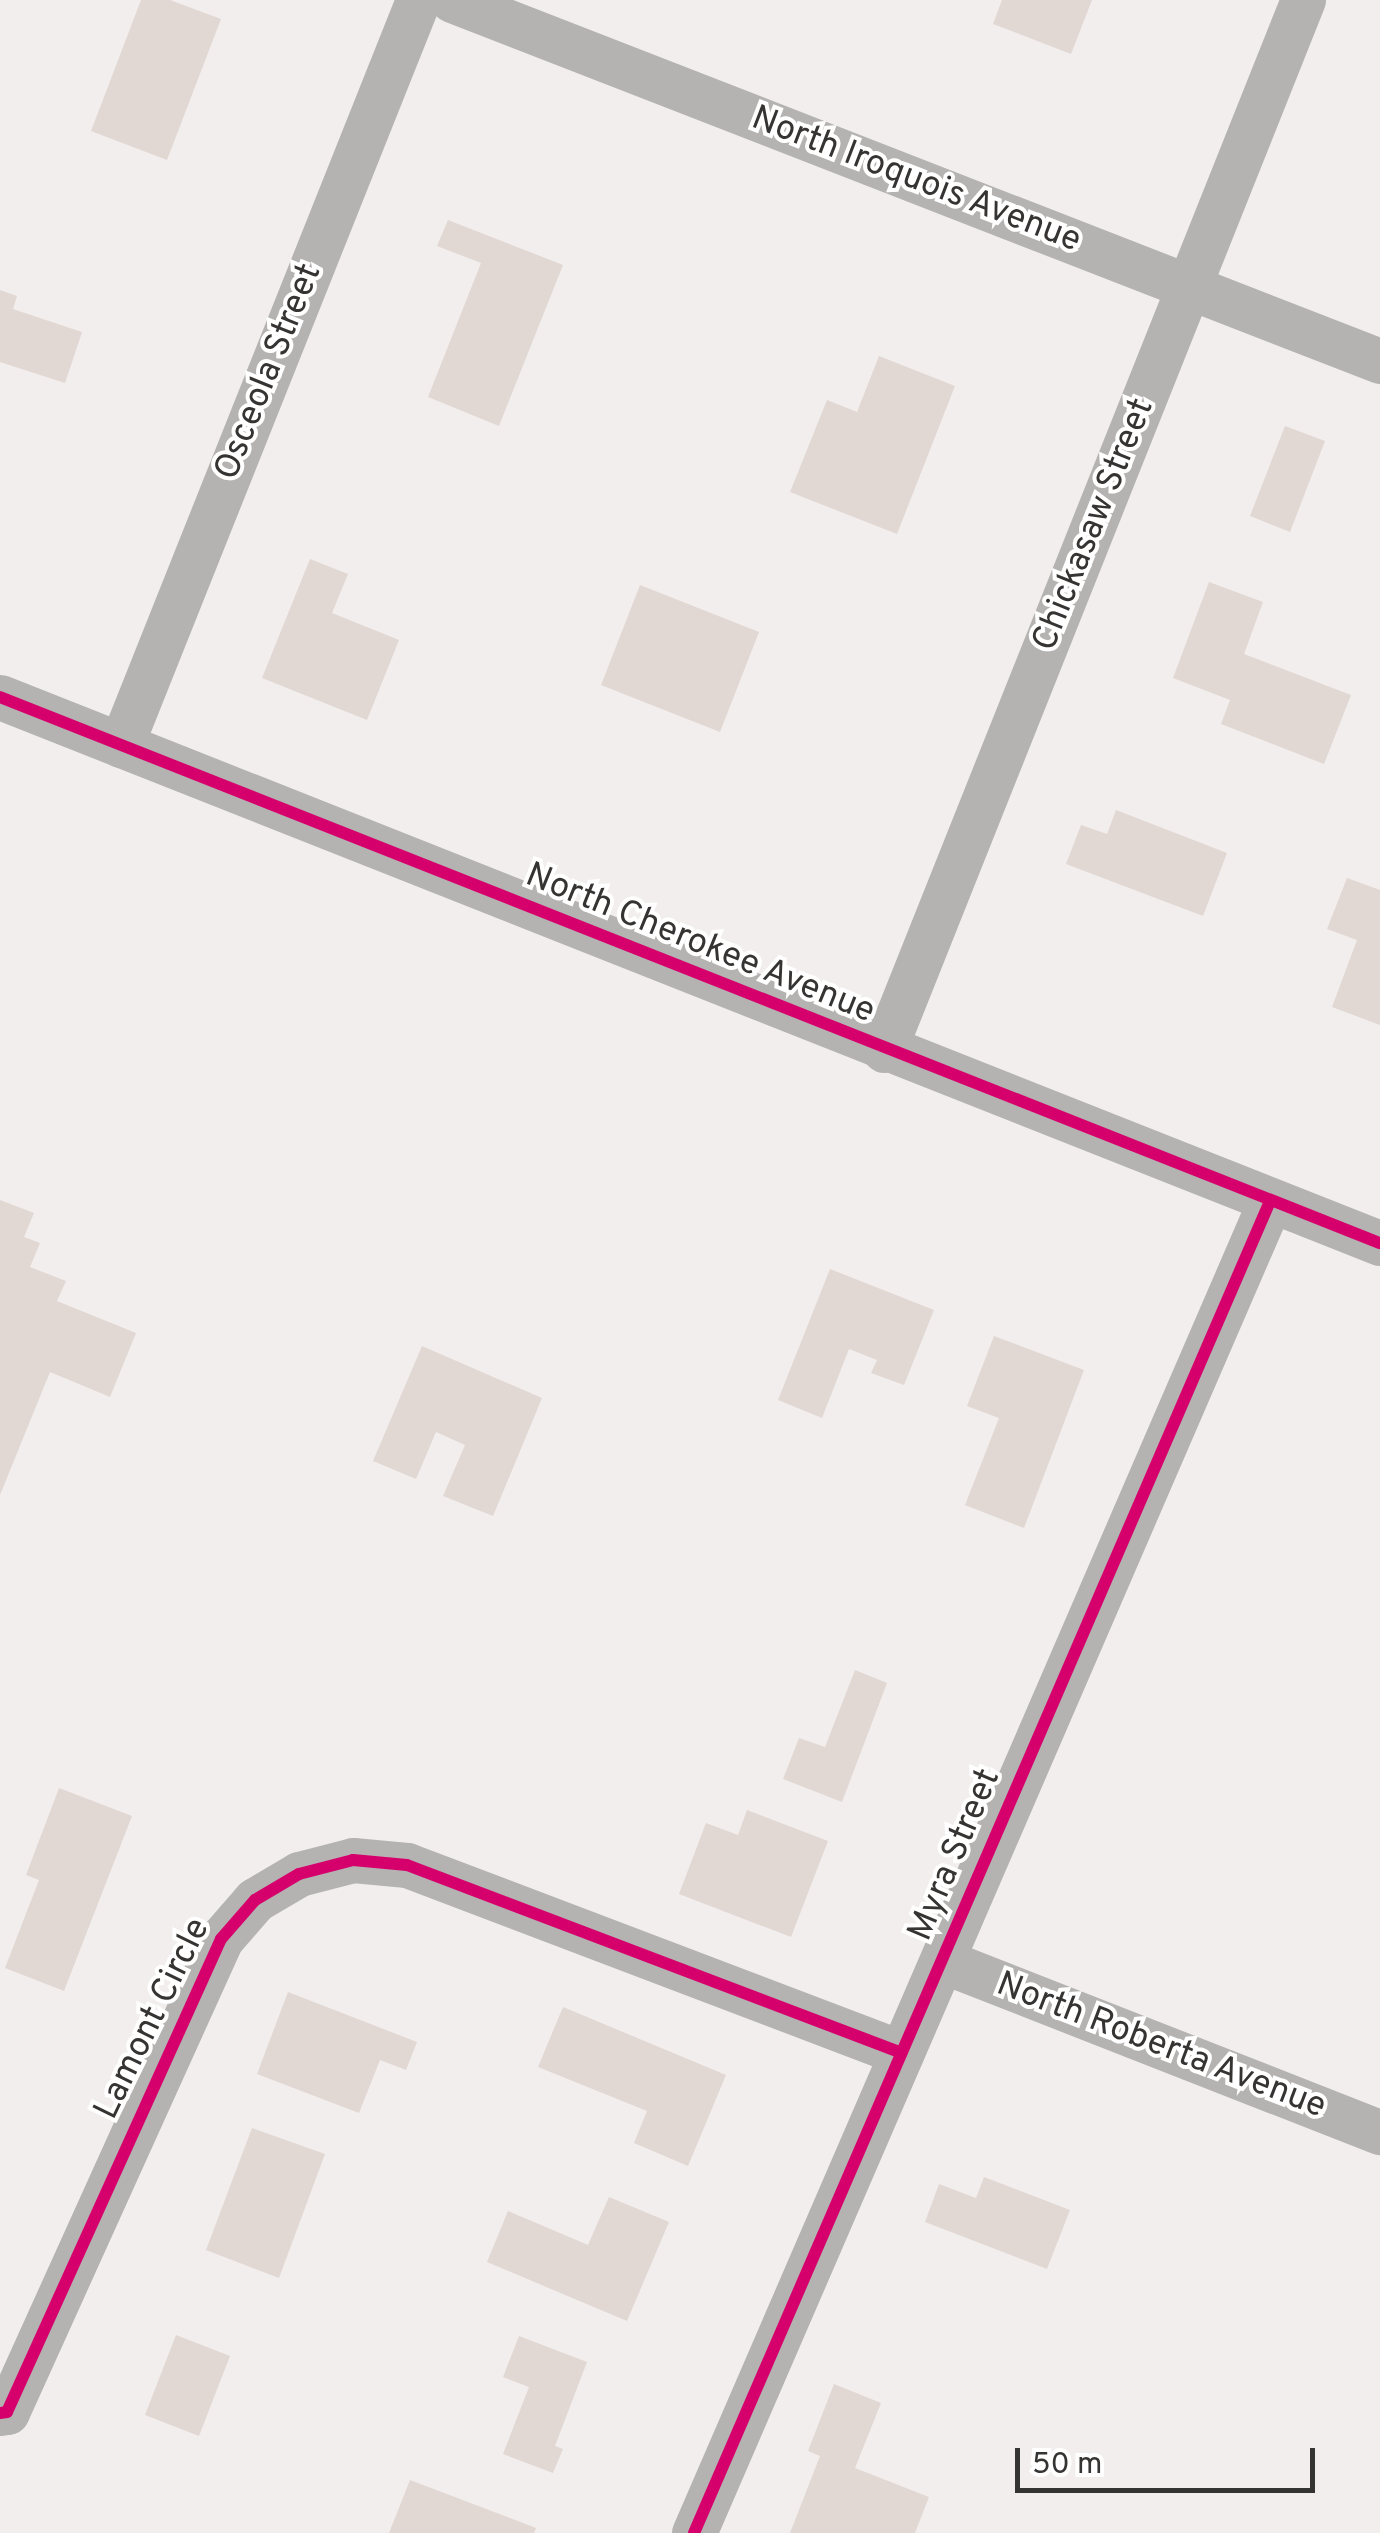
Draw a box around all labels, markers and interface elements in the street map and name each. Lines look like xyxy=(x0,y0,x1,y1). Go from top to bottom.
street label: North Iroquois Avenue xyxy=(745,98,1087,262)
street label: Osceola Street xyxy=(207,258,331,486)
street label: Chickasaw Street xyxy=(1024,393,1164,657)
street label: North Cherokee Avenue xyxy=(519,854,881,1034)
street label: Myra Street xyxy=(900,1763,1010,1947)
street label: Lamont Circle xyxy=(86,1912,220,2126)
street label: North Roberta Avenue xyxy=(990,1964,1332,2128)
scale bar xyxy=(1020,2428,1320,2490)
text: 50 m xyxy=(1032,2447,1102,2484)

